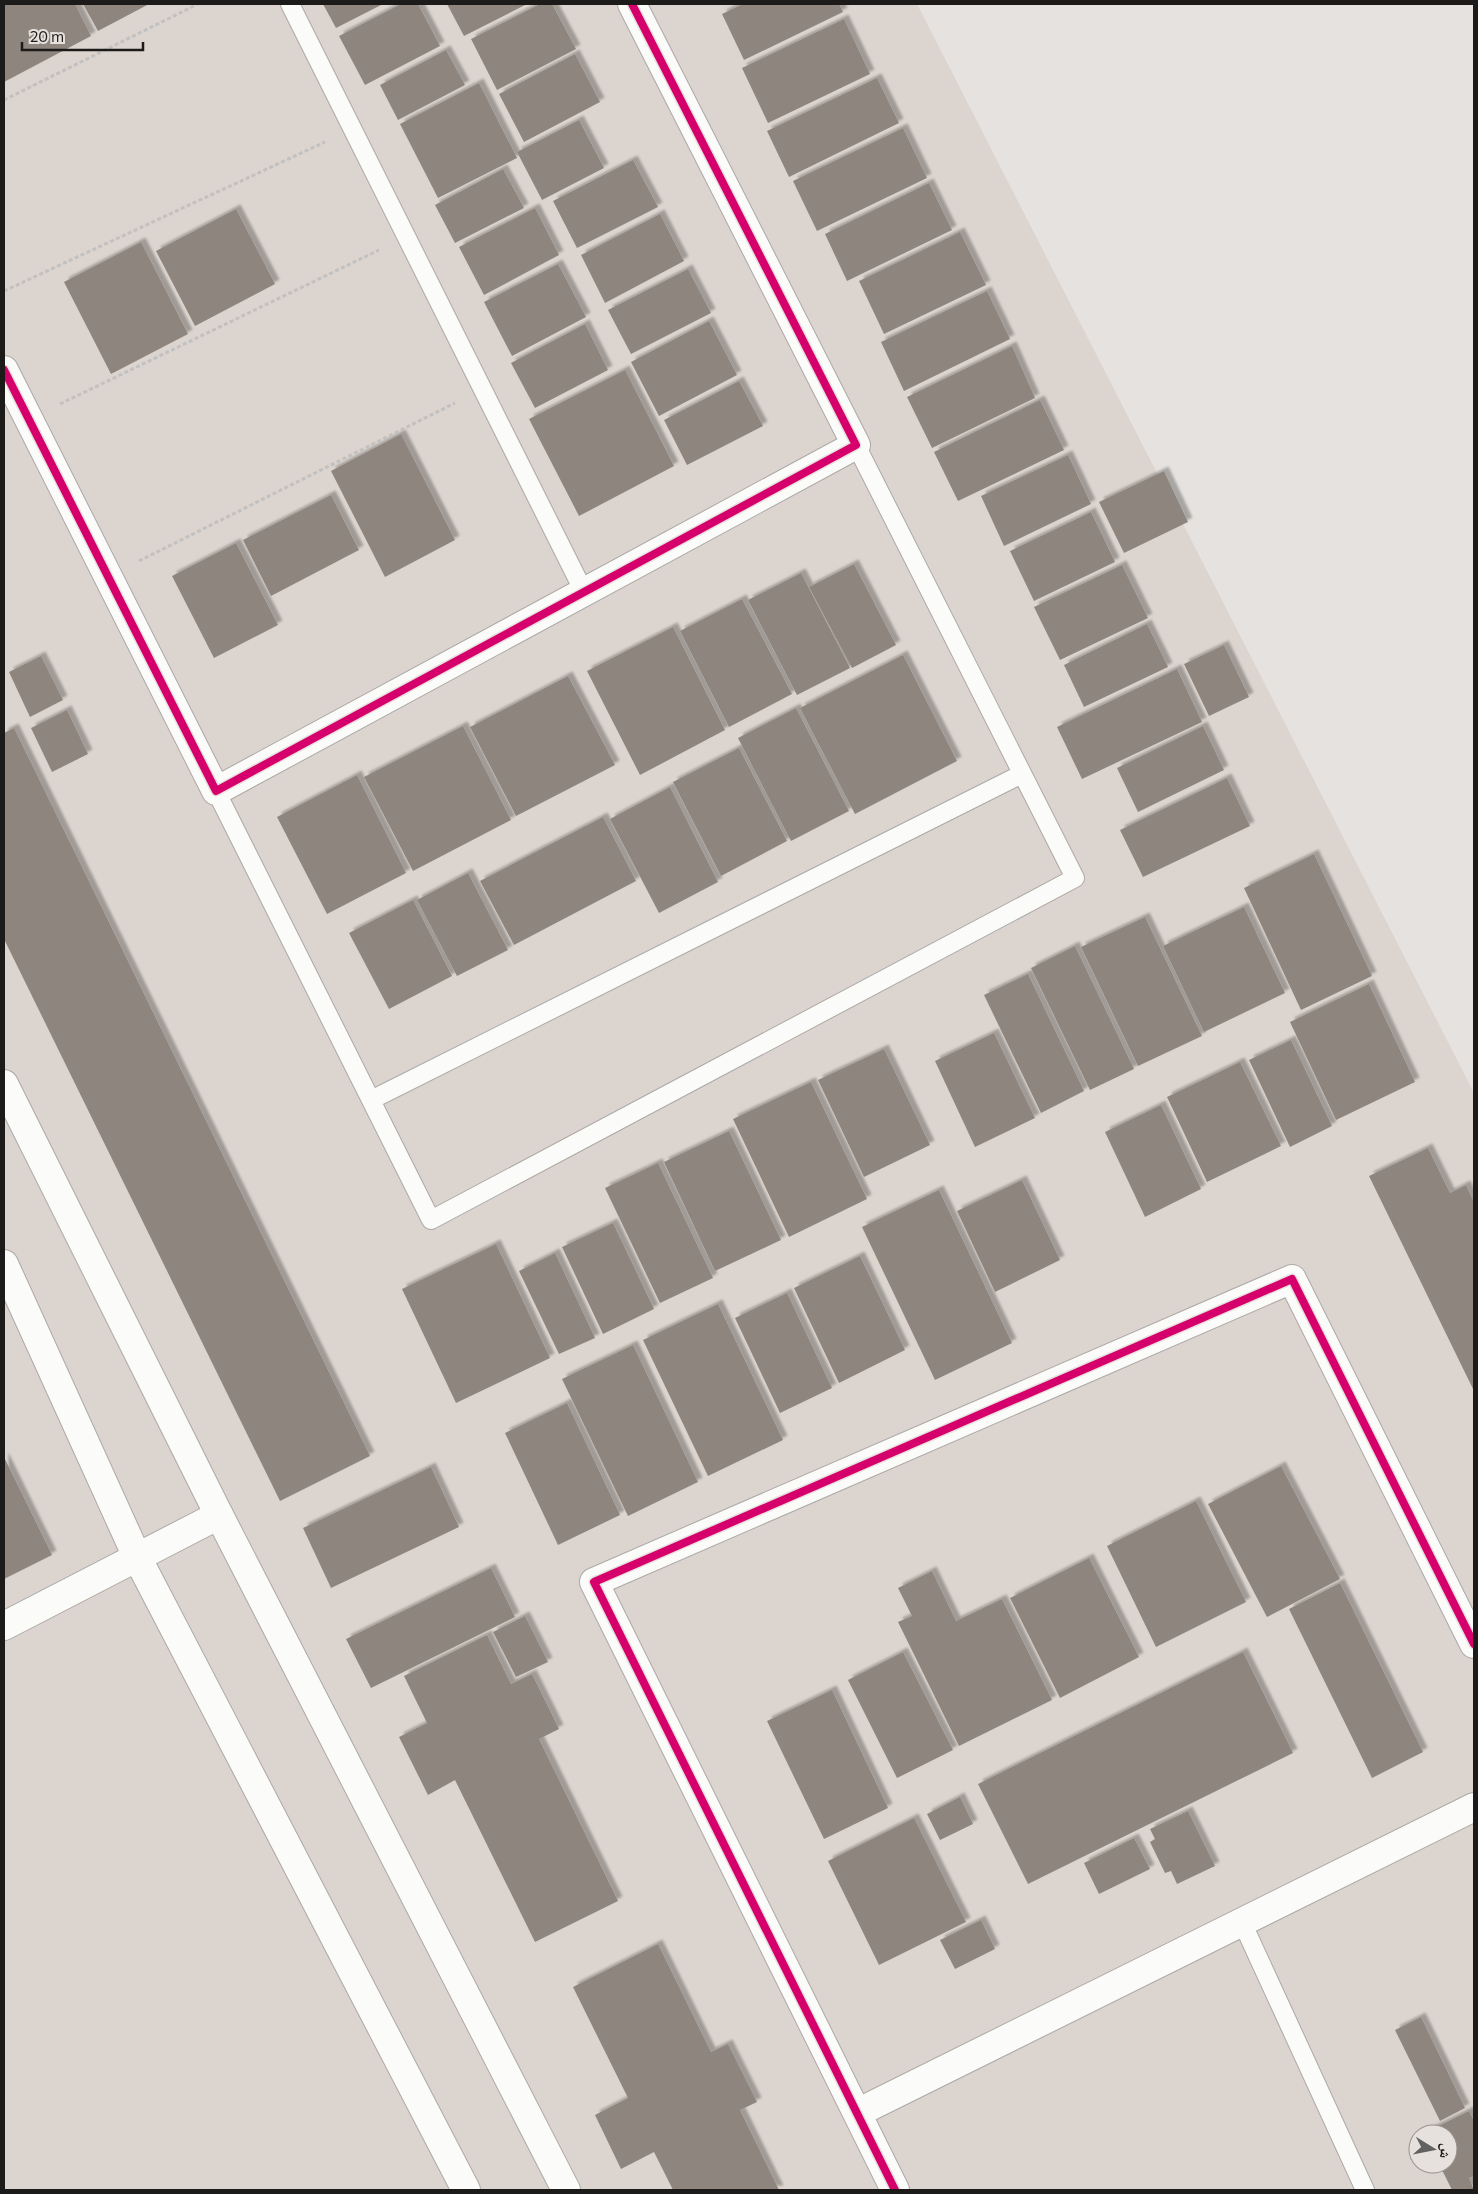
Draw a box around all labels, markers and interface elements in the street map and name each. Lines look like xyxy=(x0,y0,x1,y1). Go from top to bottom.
scale bar xyxy=(22,20,144,52)
text: 20 m xyxy=(30,27,64,45)
north arrow xyxy=(1408,2124,1458,2174)
text: ش xyxy=(1436,2142,1456,2160)

